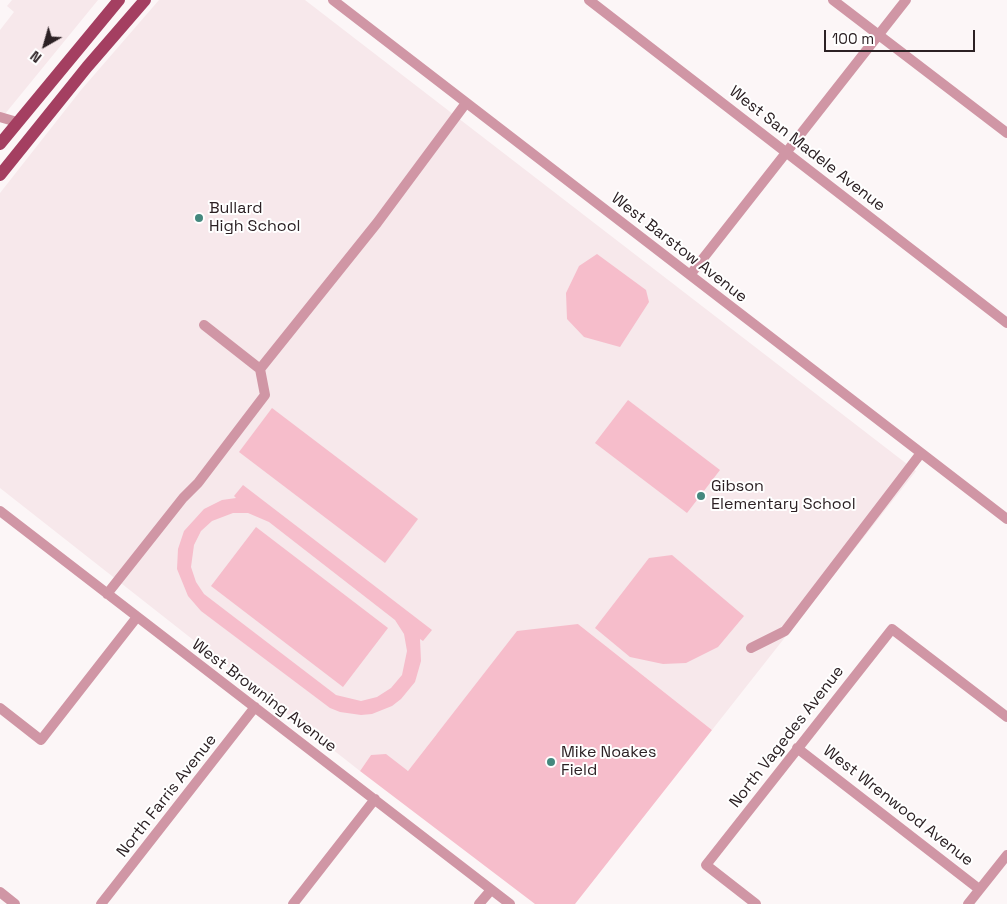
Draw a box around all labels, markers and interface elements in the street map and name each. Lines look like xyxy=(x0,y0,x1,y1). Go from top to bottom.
north arrow xyxy=(20,20,70,70)
scale bar xyxy=(827,20,978,52)
text: 100 m xyxy=(832,29,874,48)
text: N xyxy=(27,47,45,67)
street label: West San Madele Avenue xyxy=(725,82,889,216)
street label: West Barstow Avenue xyxy=(607,189,751,307)
place label: Bullard High School xyxy=(209,199,300,237)
marker: Bullard High School xyxy=(193,212,205,224)
place label: Gibson Elementary School xyxy=(711,477,856,515)
marker: Gibson Elementary School xyxy=(695,490,707,502)
street label: West Browning Avenue xyxy=(188,635,340,757)
street label: North Vagedes Avenue xyxy=(726,662,848,812)
street label: North Farris Avenue xyxy=(113,731,221,861)
street label: West Wrenwood Avenue xyxy=(819,741,977,871)
place label: Mike Noakes Field xyxy=(561,743,656,781)
marker: Mike Noakes Field xyxy=(545,756,557,768)

